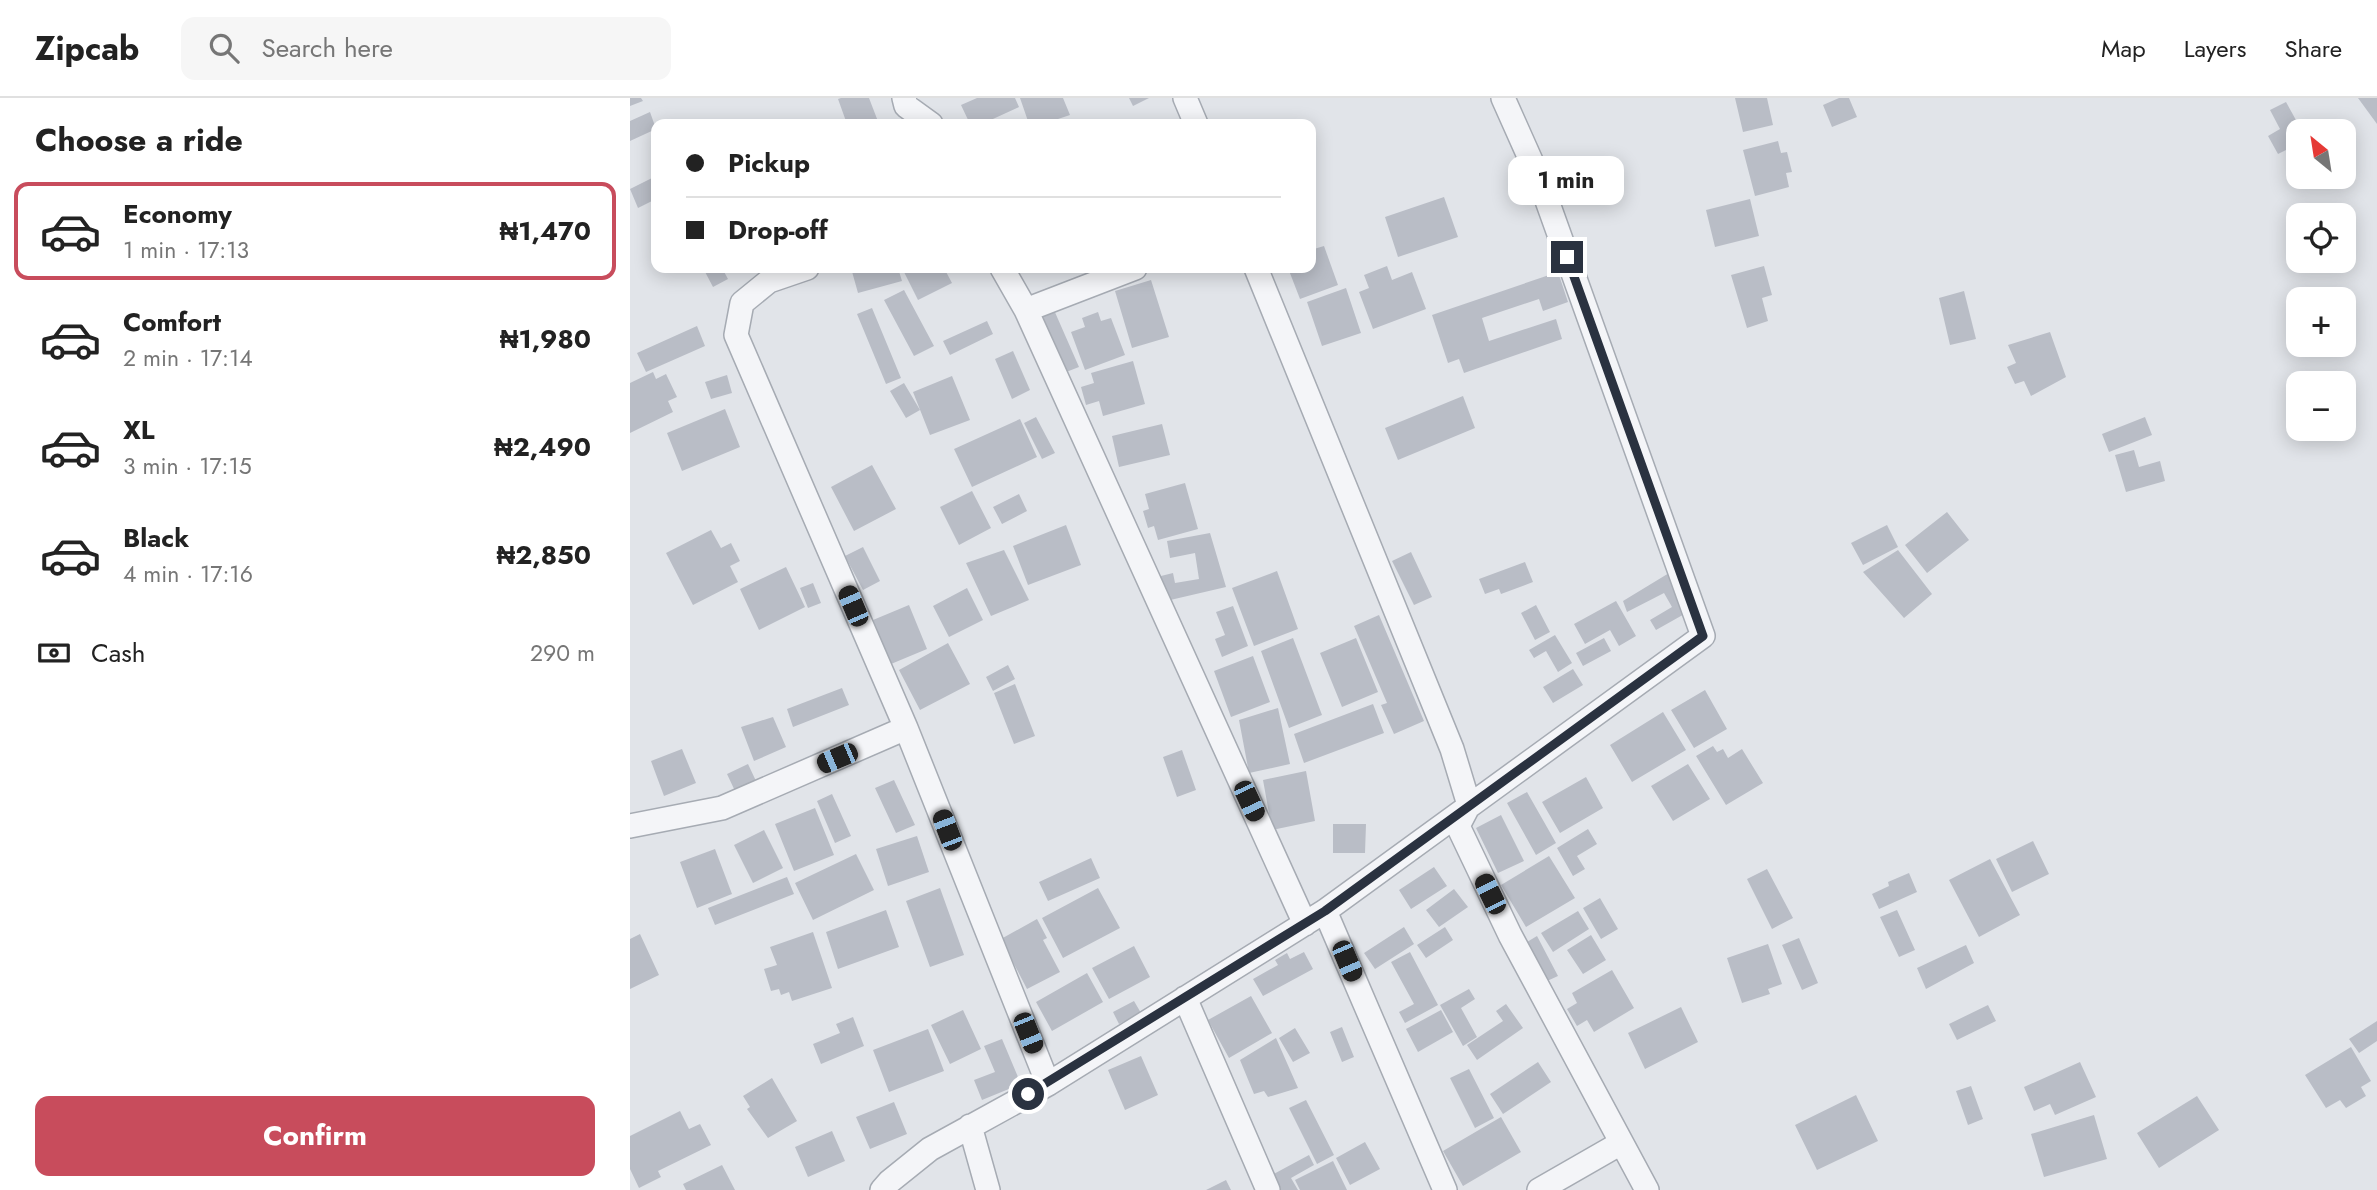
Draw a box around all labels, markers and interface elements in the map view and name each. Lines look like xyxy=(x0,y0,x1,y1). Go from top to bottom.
search box xyxy=(181,17,671,80)
text: Zipcab xyxy=(35,25,139,72)
icon: search xyxy=(205,29,243,67)
text: Search here xyxy=(261,29,393,67)
text: Map xyxy=(2101,31,2146,66)
text: Layers xyxy=(2184,31,2246,66)
text: Share xyxy=(2284,31,2342,66)
text: Choose a ride xyxy=(35,117,243,163)
north arrow xyxy=(2286,119,2356,189)
map controls xyxy=(2286,119,2356,441)
text: Pickup xyxy=(728,144,810,182)
callout: 1 min xyxy=(1509,156,1625,204)
text: 1 min xyxy=(1537,163,1595,197)
text: Economy xyxy=(123,195,232,233)
icon: car xyxy=(39,200,102,263)
button: locate xyxy=(2286,203,2356,273)
text: Drop-off xyxy=(728,211,828,249)
text: ₦1,470 xyxy=(500,212,591,250)
text: 1 min · 17:13 xyxy=(123,233,249,267)
route end xyxy=(1551,241,1583,273)
button: + xyxy=(2286,287,2356,357)
text: Comfort xyxy=(123,303,221,341)
icon: car xyxy=(39,308,102,371)
text: ₦1,980 xyxy=(500,320,591,358)
text: 2 min · 17:14 xyxy=(123,341,253,375)
button: − xyxy=(2286,371,2356,441)
text: XL xyxy=(123,411,155,449)
icon: car xyxy=(39,416,102,479)
text: ₦2,490 xyxy=(494,428,591,466)
text: 3 min · 17:15 xyxy=(123,449,252,483)
text: Black xyxy=(123,519,189,557)
icon: car xyxy=(39,524,102,587)
text: ₦2,850 xyxy=(496,536,591,574)
text: 4 min · 17:16 xyxy=(123,557,253,591)
car xyxy=(836,583,871,629)
icon: cash xyxy=(35,634,73,672)
text: Cash xyxy=(91,634,145,672)
text: 290 m xyxy=(530,636,595,670)
car xyxy=(814,740,861,776)
car xyxy=(1231,778,1268,824)
car xyxy=(930,807,965,853)
car xyxy=(1472,871,1509,917)
car xyxy=(1330,938,1365,984)
car xyxy=(1011,1010,1046,1056)
route start xyxy=(1012,1078,1044,1110)
button: Confirm xyxy=(35,1096,595,1176)

